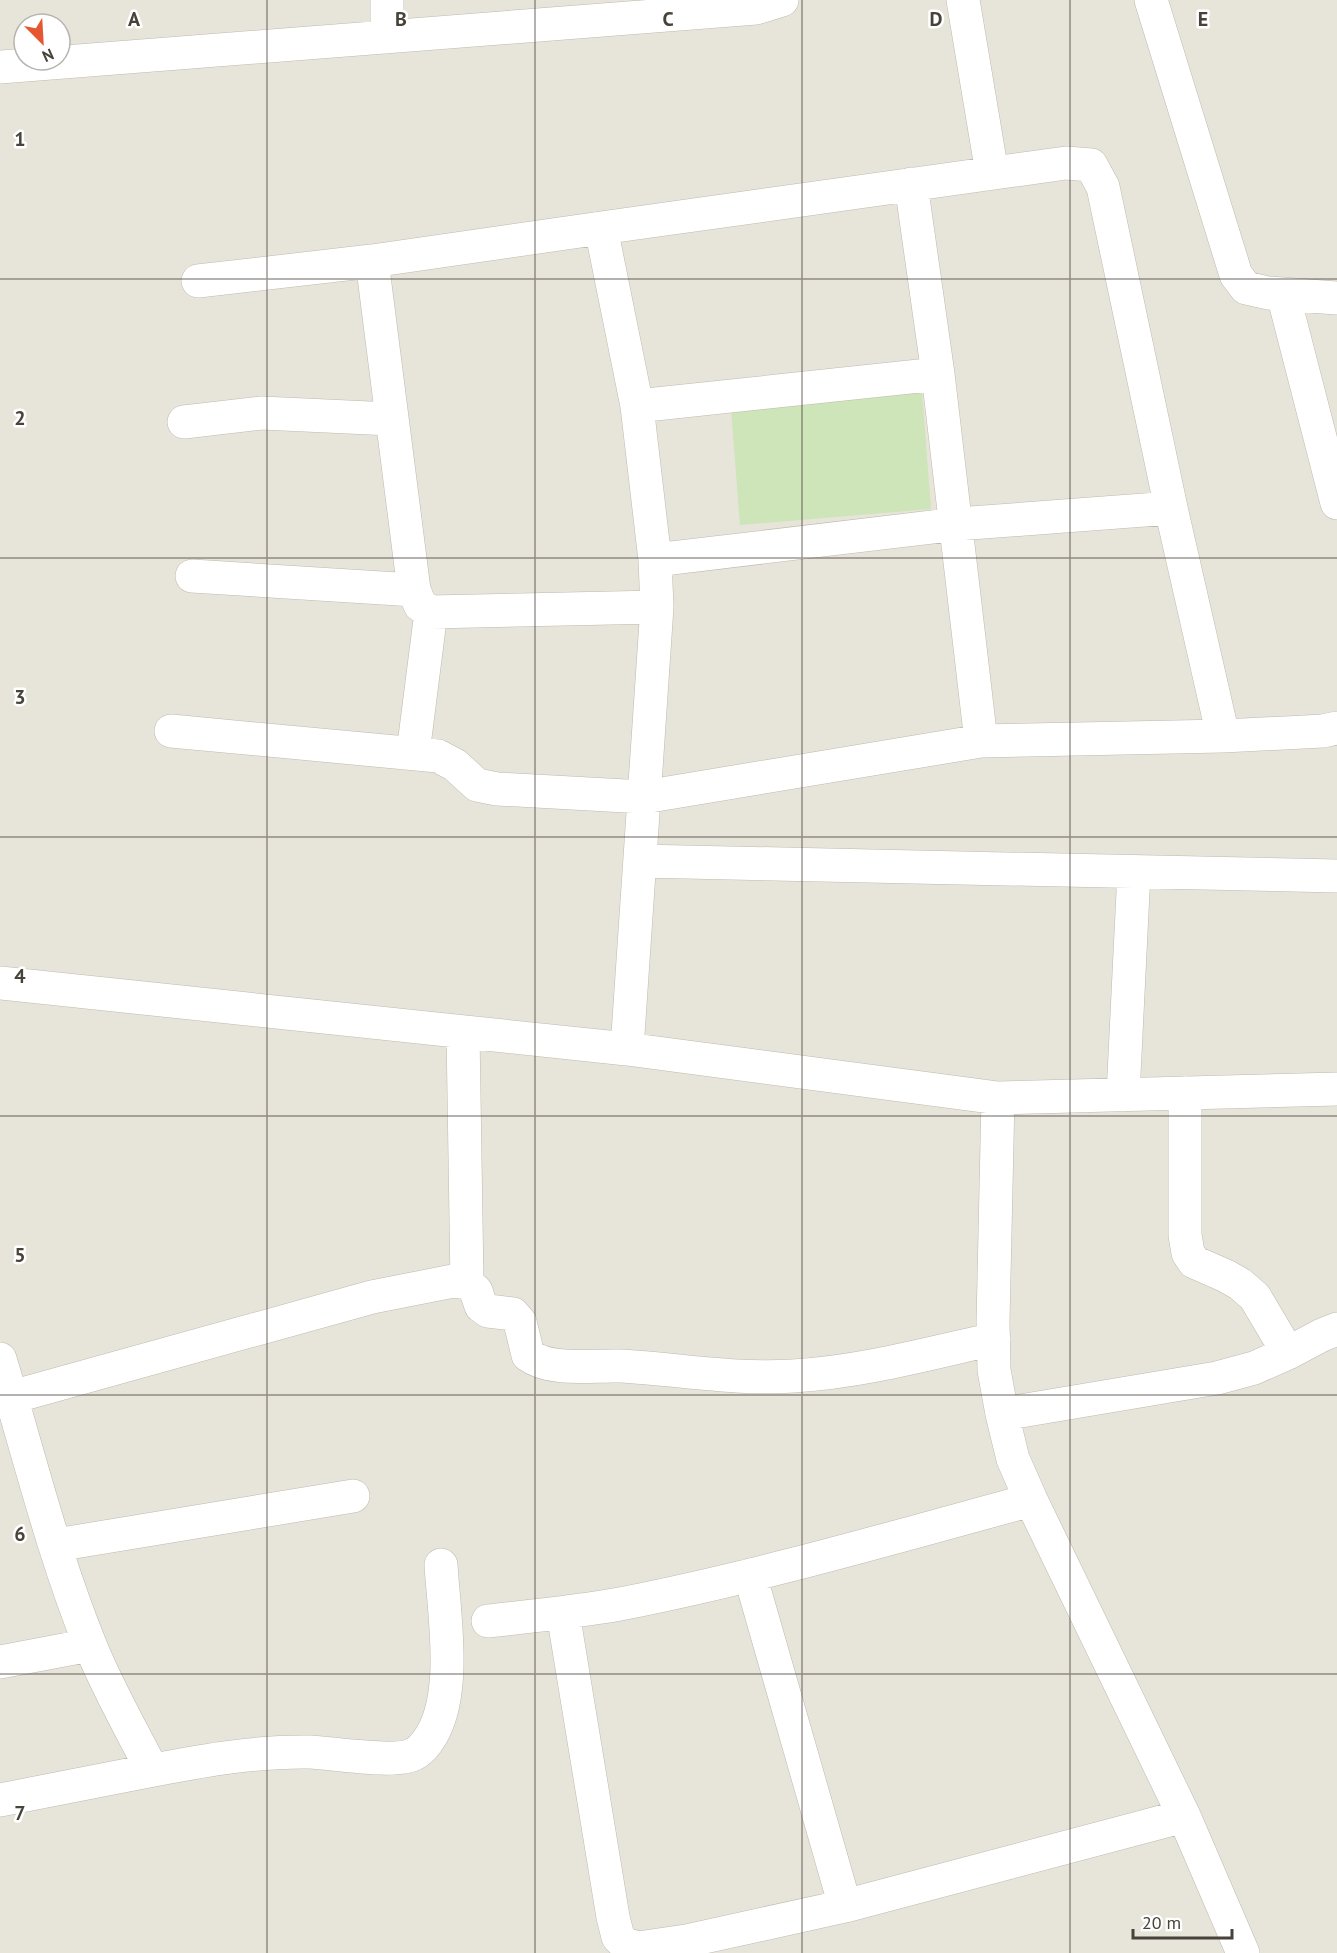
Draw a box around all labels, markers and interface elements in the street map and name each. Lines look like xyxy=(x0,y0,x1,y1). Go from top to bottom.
text: A xyxy=(128,6,141,32)
text: B xyxy=(395,6,407,32)
text: C xyxy=(662,6,674,32)
text: D xyxy=(930,6,943,32)
text: E xyxy=(1198,6,1208,32)
north arrow xyxy=(12,12,72,72)
text: N xyxy=(39,44,57,67)
text: 1 xyxy=(14,126,26,152)
text: 2 xyxy=(14,405,26,431)
text: 3 xyxy=(14,684,26,710)
text: 4 xyxy=(14,963,26,989)
text: 5 xyxy=(14,1242,26,1268)
text: 6 xyxy=(14,1521,26,1547)
text: 7 xyxy=(14,1800,26,1826)
scale bar xyxy=(1133,1902,1232,1940)
text: 20 m xyxy=(1142,1911,1181,1934)

